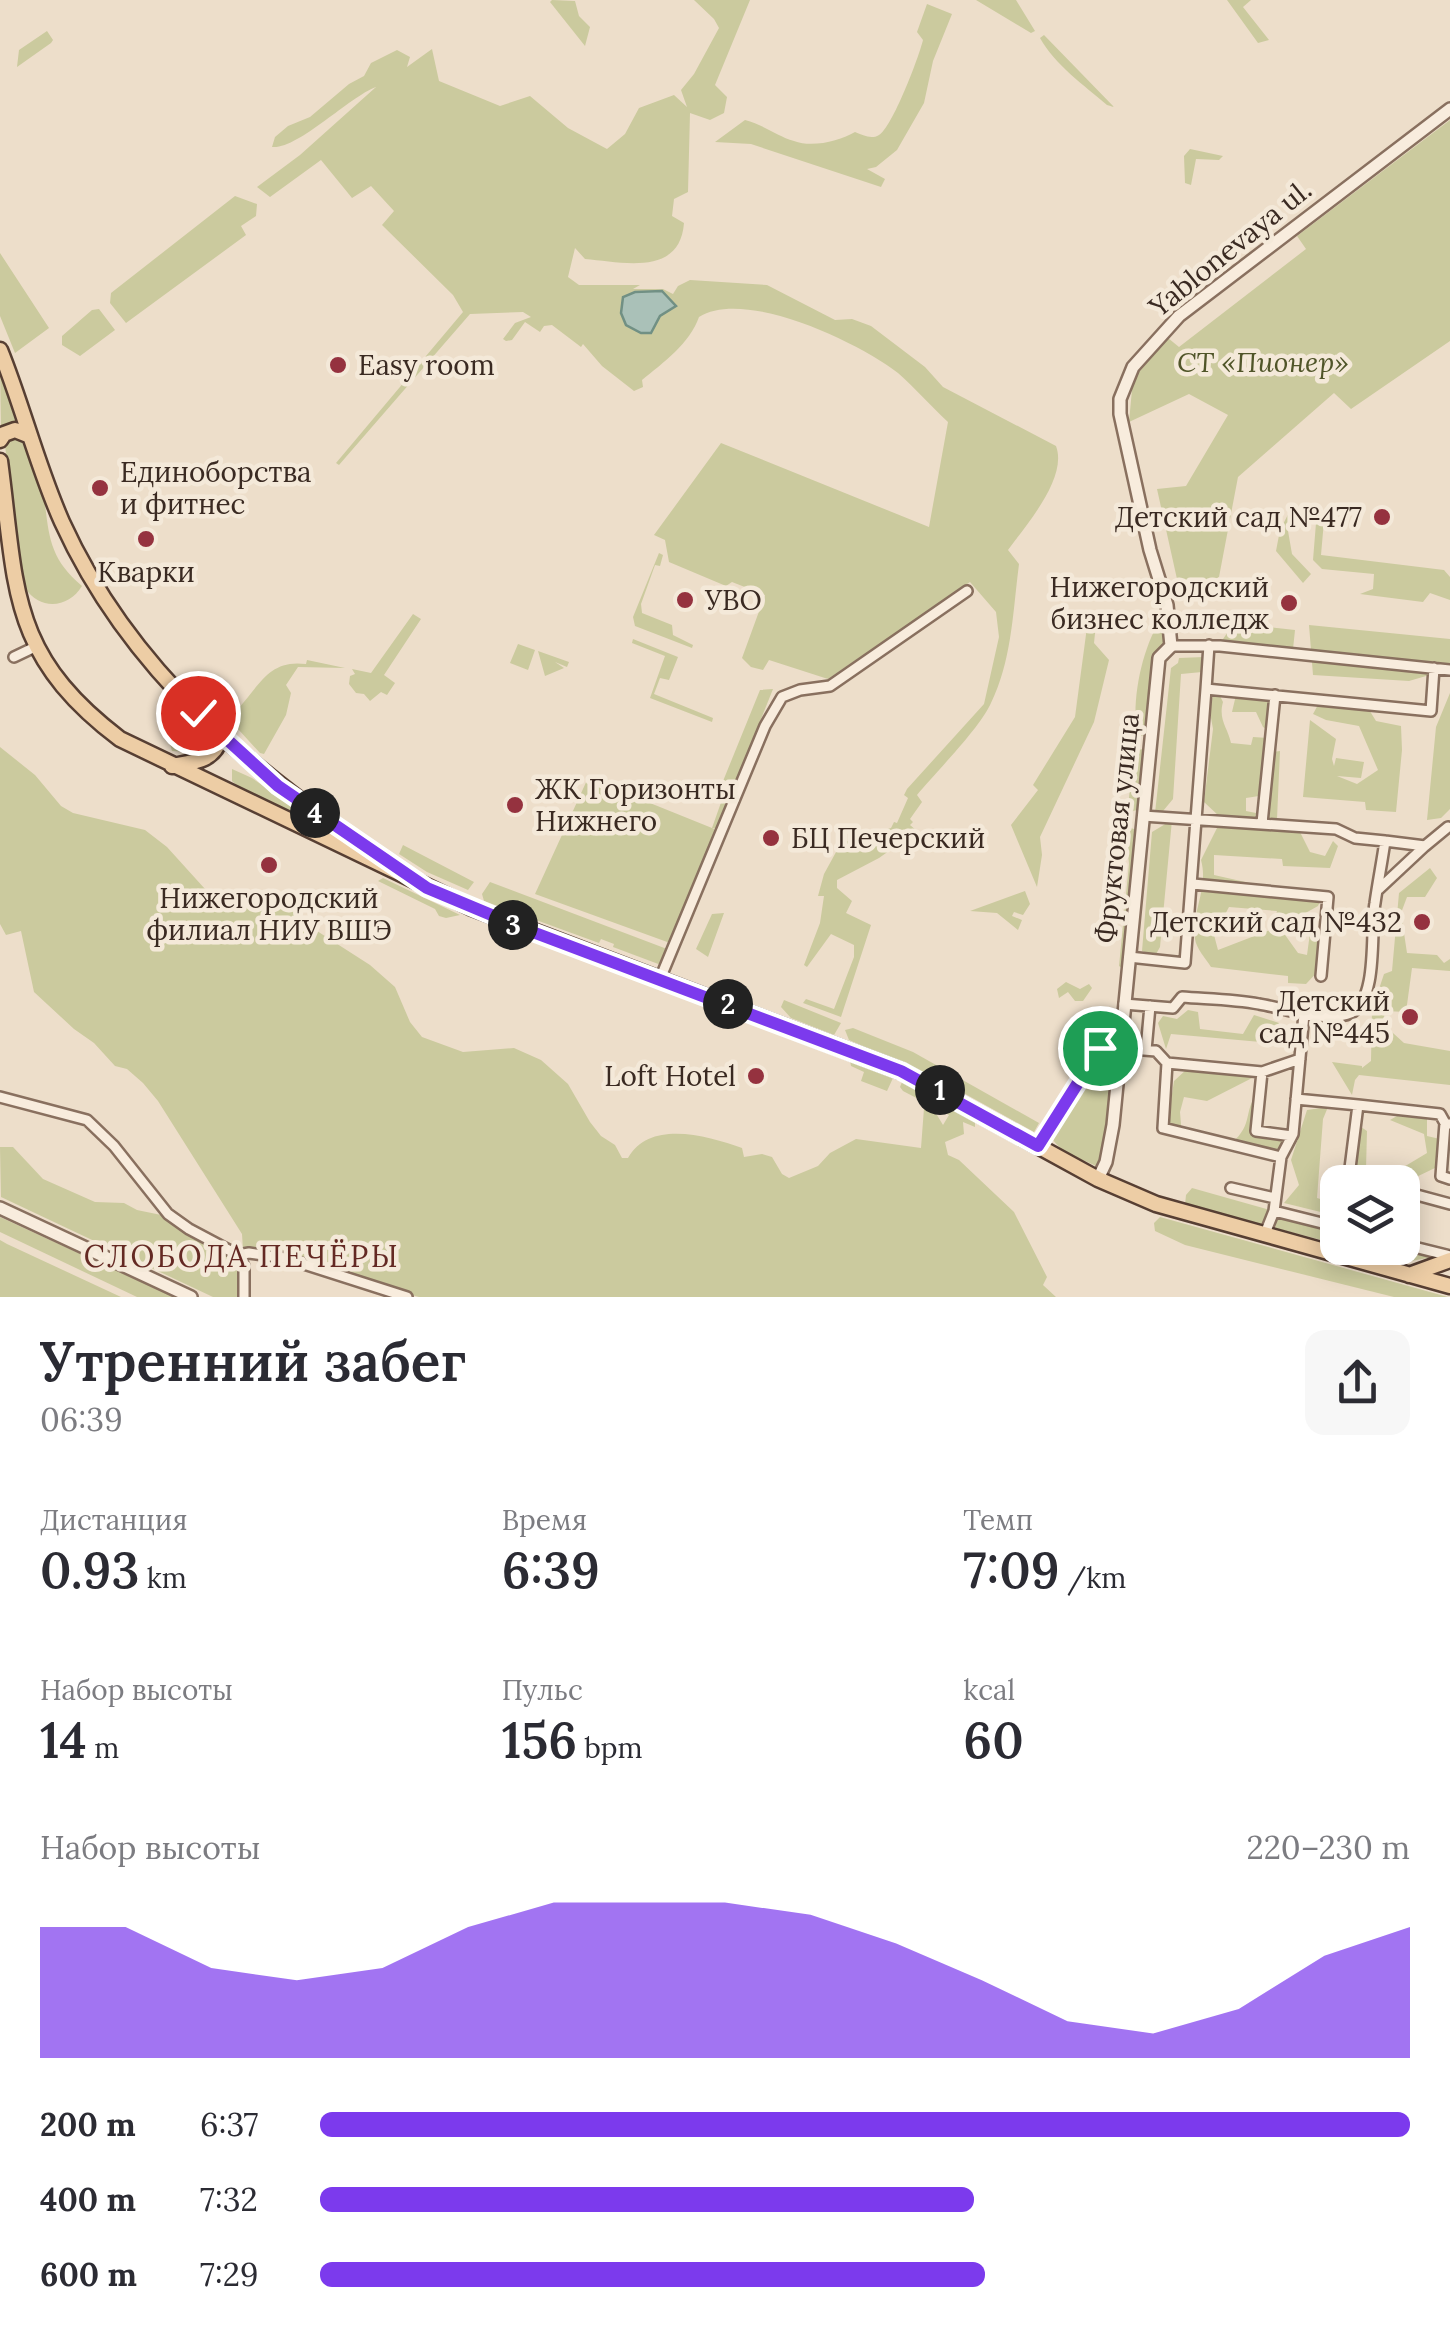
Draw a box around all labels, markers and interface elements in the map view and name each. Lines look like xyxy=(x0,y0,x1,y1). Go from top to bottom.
street label: Yablonevaya ul. xyxy=(1141,171,1319,325)
park label: СТ «Пионер» xyxy=(1177,344,1349,380)
place label: Easy room xyxy=(358,347,495,383)
marker: Easy room xyxy=(327,354,349,376)
place label: Единоборства и фитнес xyxy=(120,454,311,522)
marker: Единоборства и фитнес xyxy=(89,477,111,499)
place label: Детский сад №477 xyxy=(1115,499,1362,535)
marker: Детский сад №477 xyxy=(1371,506,1393,528)
marker: Кварки xyxy=(135,528,157,550)
place label: Кварки xyxy=(97,554,195,590)
place label: Нижегородский бизнес колледж xyxy=(1050,569,1269,637)
place label: УВО xyxy=(704,582,762,618)
marker: УВО xyxy=(674,589,696,611)
marker: Нижегородский бизнес колледж xyxy=(1278,592,1300,614)
pin xyxy=(156,671,241,756)
icon: check xyxy=(171,686,226,741)
street label: Фруктовая улица xyxy=(1087,711,1147,945)
place label: ЖК Горизонты Нижнего xyxy=(535,771,736,839)
pin: 4 xyxy=(290,788,340,838)
marker: ЖК Горизонты Нижнего xyxy=(504,794,526,816)
text: 4 xyxy=(307,795,323,831)
place label: БЦ Печерский xyxy=(791,820,985,856)
marker: БЦ Печерский xyxy=(760,827,782,849)
marker: Нижегородский филиал НИУ ВШЭ xyxy=(258,854,280,876)
place label: Нижегородский филиал НИУ ВШЭ xyxy=(146,880,392,948)
pin: 3 xyxy=(488,900,538,950)
place label: Детский сад №432 xyxy=(1150,904,1402,940)
text: 3 xyxy=(505,907,521,943)
marker: Детский сад №432 xyxy=(1411,911,1433,933)
pin: 2 xyxy=(703,979,753,1029)
place label: Детский сад №445 xyxy=(1259,983,1390,1051)
text: 2 xyxy=(721,986,735,1022)
pin xyxy=(1058,1006,1143,1091)
marker: Детский сад №445 xyxy=(1399,1006,1421,1028)
icon: arrive xyxy=(1073,1021,1128,1076)
place label: Loft Hotel xyxy=(604,1058,736,1094)
marker: Loft Hotel xyxy=(745,1065,767,1087)
pin: 1 xyxy=(915,1065,965,1115)
text: 1 xyxy=(934,1072,946,1108)
map controls xyxy=(1320,1165,1420,1265)
button: layers xyxy=(1320,1165,1420,1265)
district label: СЛОБОДА ПЕЧЁРЫ xyxy=(84,1237,400,1275)
text: Утренний забег xyxy=(40,1326,467,1396)
button: share xyxy=(1305,1330,1410,1435)
text: 06:39 xyxy=(40,1399,123,1440)
text: Дистанция xyxy=(40,1502,187,1538)
text: Время xyxy=(502,1502,587,1538)
text: Темп xyxy=(963,1502,1033,1538)
text: 0.93 xyxy=(40,1538,139,1602)
text: 6:39 xyxy=(502,1538,600,1602)
text: 7:09 xyxy=(963,1538,1060,1602)
text: km xyxy=(139,1560,187,1596)
text: /km xyxy=(1060,1560,1126,1596)
text: Набор высоты xyxy=(40,1672,233,1708)
text: Пульс xyxy=(502,1672,583,1708)
text: kcal xyxy=(963,1672,1015,1708)
text: 14 xyxy=(40,1708,87,1772)
text: 156 xyxy=(502,1708,577,1772)
text: 60 xyxy=(963,1708,1024,1772)
text: m xyxy=(87,1730,119,1766)
text: bpm xyxy=(577,1730,643,1766)
text: Набор высоты xyxy=(40,1827,260,1868)
text: 220–230 m xyxy=(1246,1827,1410,1868)
text: 200 m xyxy=(40,2104,136,2145)
text: 6:37 xyxy=(200,2104,258,2145)
text: 400 m xyxy=(40,2179,136,2220)
text: 7:32 xyxy=(200,2179,258,2220)
text: 600 m xyxy=(40,2254,137,2295)
text: 7:29 xyxy=(200,2254,258,2295)

